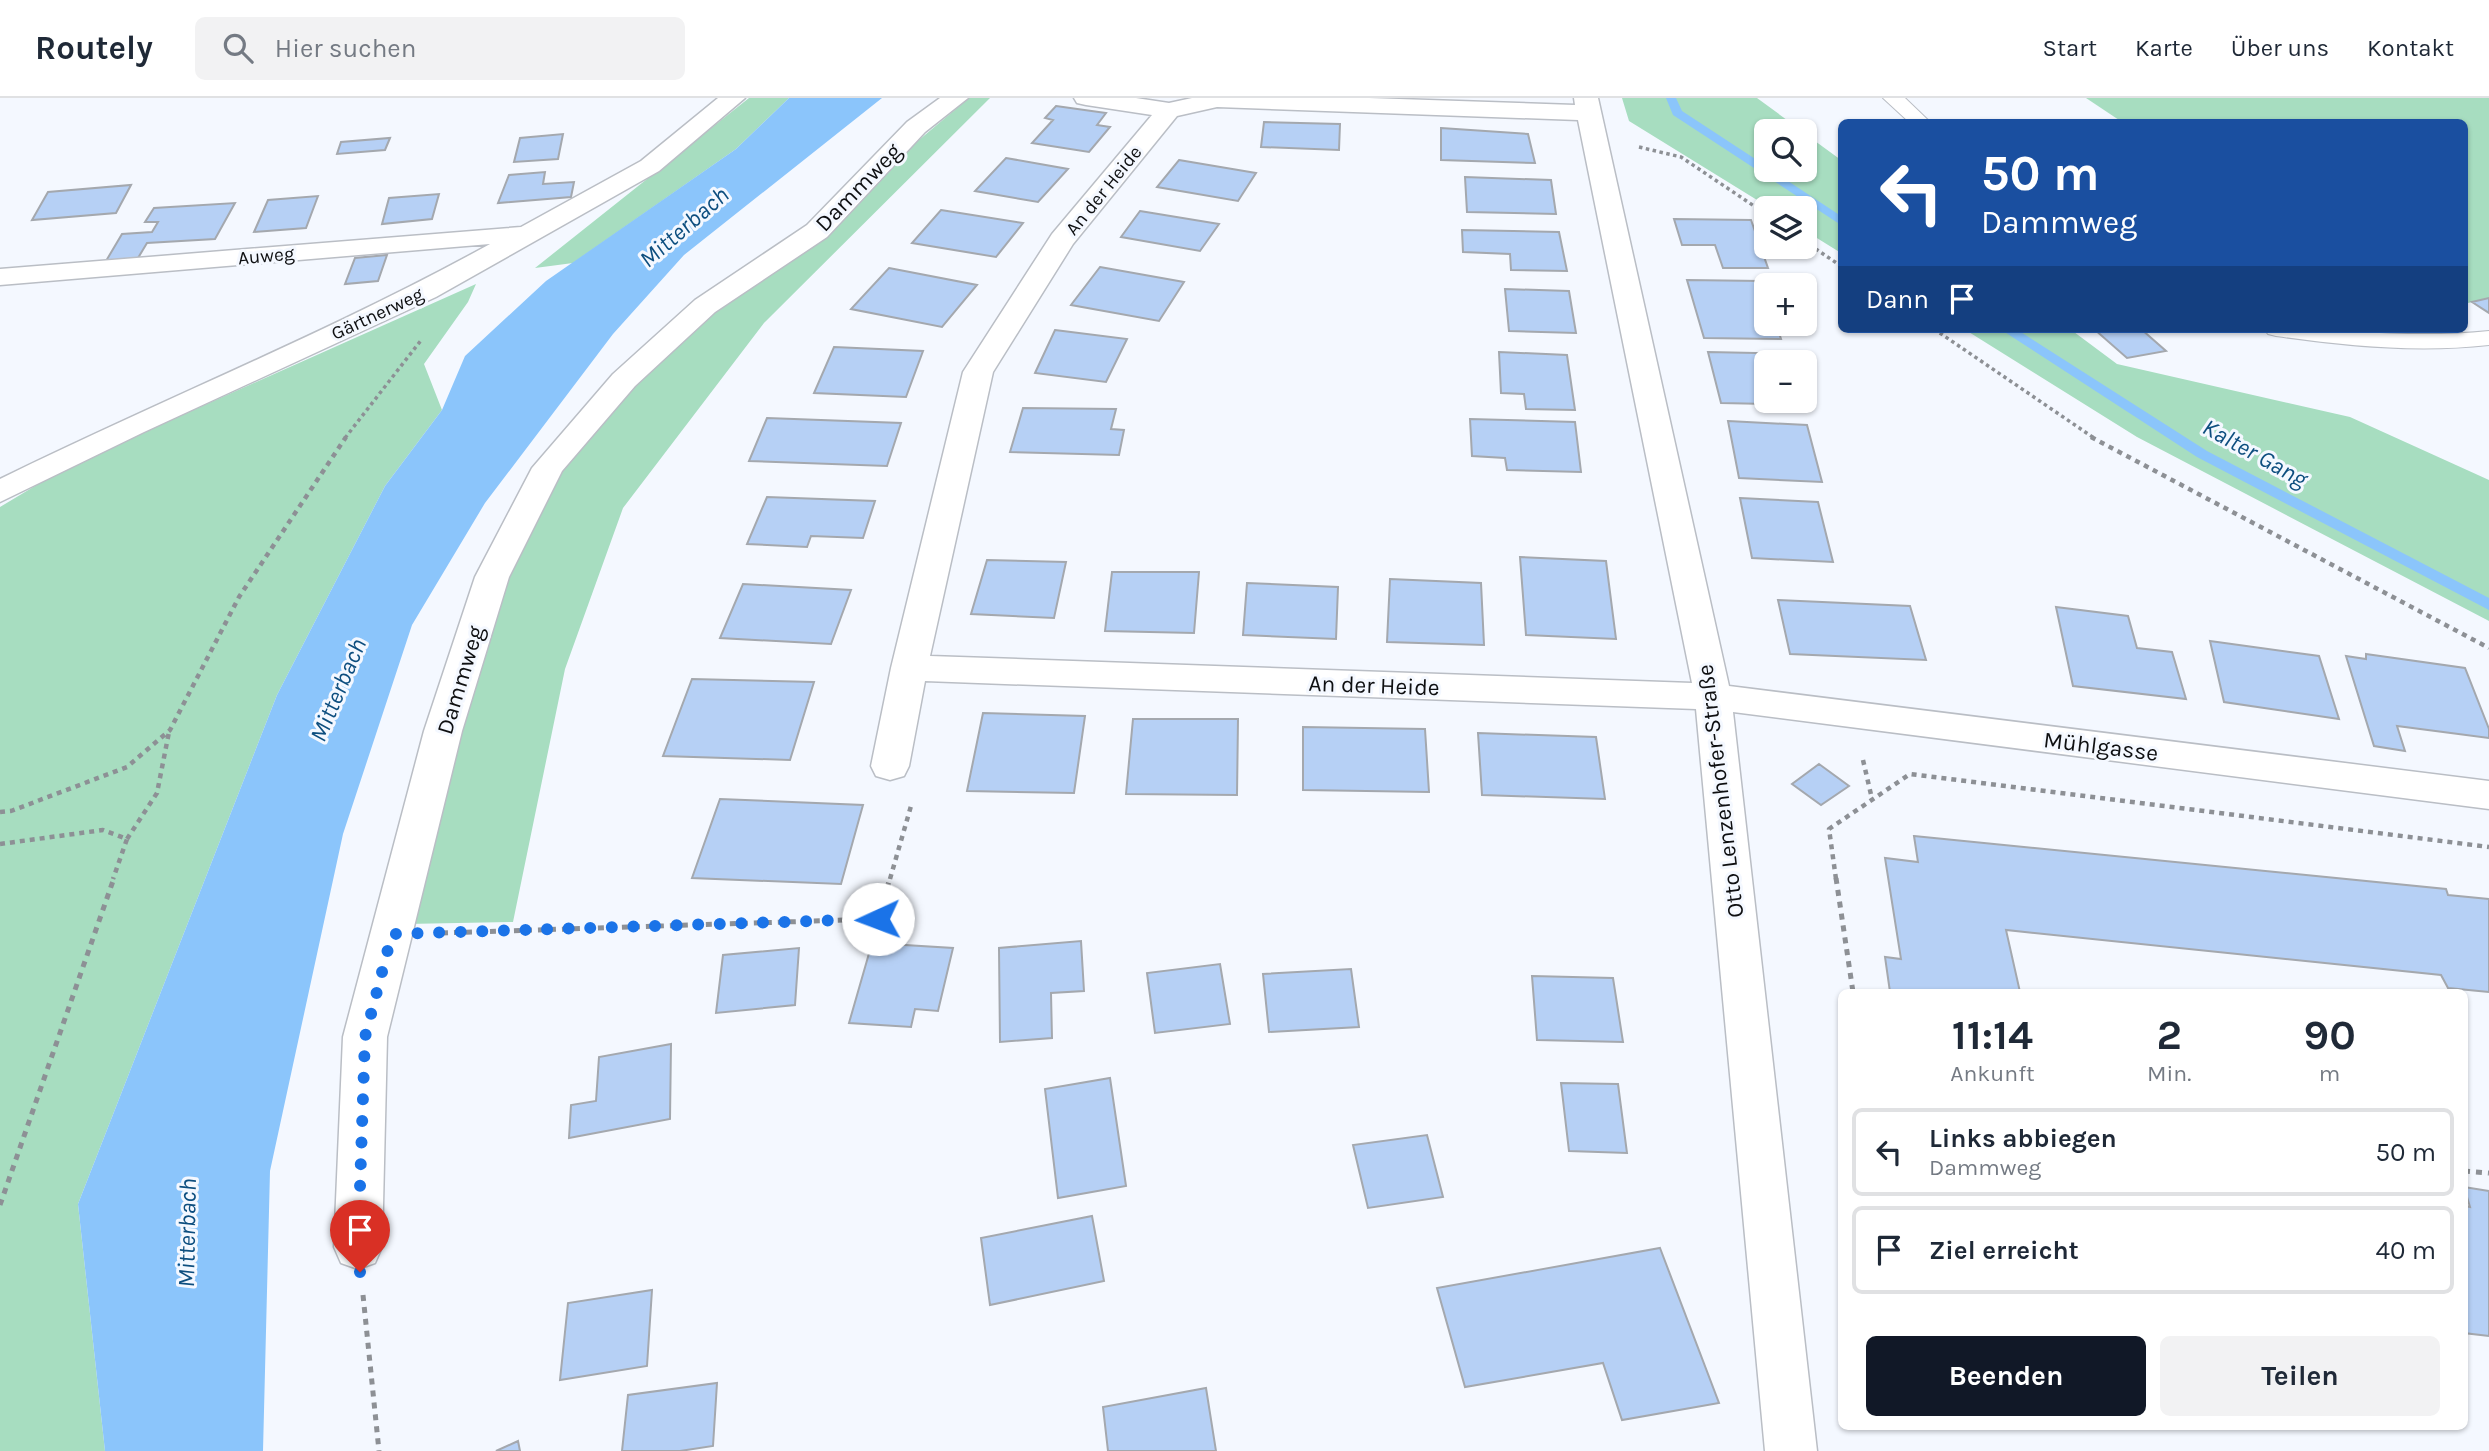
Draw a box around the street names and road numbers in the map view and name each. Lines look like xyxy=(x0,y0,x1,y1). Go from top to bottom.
street label: Dammweg xyxy=(810,138,907,237)
street label: An der Heide xyxy=(1061,142,1146,240)
street label: Auweg xyxy=(237,243,296,269)
street label: Gärtnerweg xyxy=(328,283,427,345)
street label: Dammweg xyxy=(431,622,490,738)
street label: Otto Lenzenhofer-Straße xyxy=(1692,663,1749,919)
street label: An der Heide xyxy=(1308,670,1440,701)
street label: Mühlgasse xyxy=(2042,726,2160,767)

